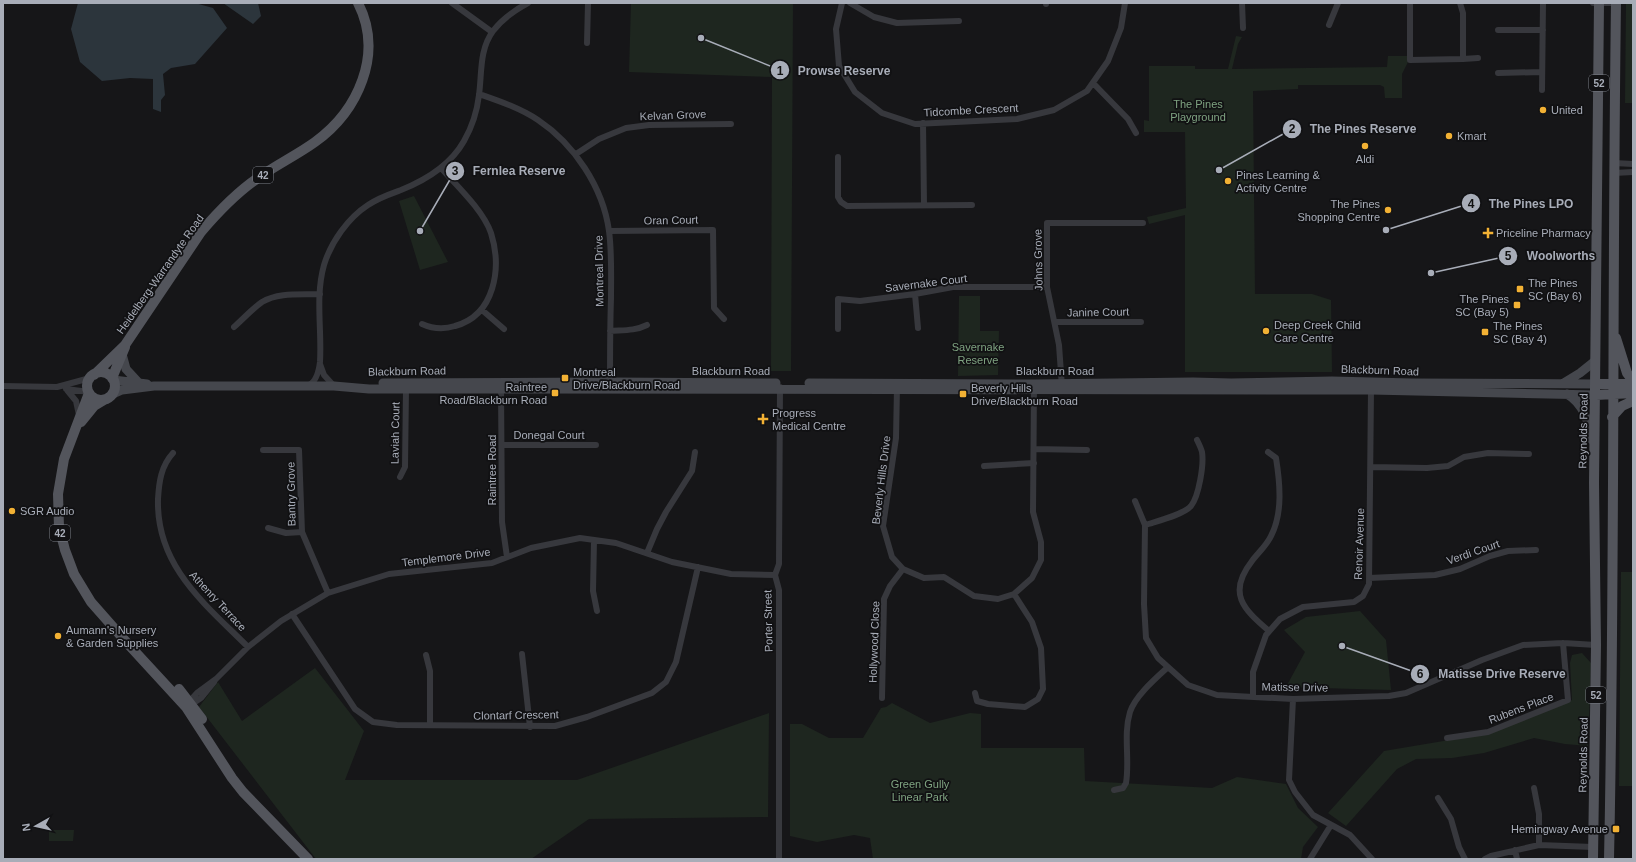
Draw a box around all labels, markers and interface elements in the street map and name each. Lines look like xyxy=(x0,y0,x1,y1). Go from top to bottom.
callout: Prowse Reserve xyxy=(770,58,899,82)
text: 1 xyxy=(777,64,784,78)
text: Prowse Reserve xyxy=(798,64,891,78)
road number: 52 xyxy=(1589,75,1609,91)
park label: The Pines Playground xyxy=(1170,98,1226,123)
street label: Tidcombe Crescent xyxy=(923,102,1019,118)
place label: United xyxy=(1551,104,1583,116)
marker: United xyxy=(1538,105,1548,115)
street label: Kelvan Grove xyxy=(639,108,707,122)
callout: The Pines Reserve xyxy=(1282,117,1425,141)
text: 2 xyxy=(1289,122,1296,136)
text: The Pines Reserve xyxy=(1310,122,1417,136)
place label: Kmart xyxy=(1457,130,1486,142)
marker: Kmart xyxy=(1444,131,1454,141)
marker: Aldi xyxy=(1360,141,1370,151)
place label: Aldi xyxy=(1356,153,1374,165)
callout: Fernlea Reserve xyxy=(445,159,574,183)
text: 3 xyxy=(452,164,459,178)
text: Fernlea Reserve xyxy=(473,164,566,178)
road number: 42 xyxy=(253,167,273,183)
place label: Pines Learning & Activity Centre xyxy=(1236,169,1320,194)
marker: Pines Learning & Activity Centre xyxy=(1223,176,1233,186)
callout: The Pines LPO xyxy=(1461,191,1582,215)
text: 4 xyxy=(1468,197,1475,211)
text: The Pines LPO xyxy=(1489,197,1573,211)
place label: The Pines Shopping Centre xyxy=(1297,198,1380,223)
marker: The Pines Shopping Centre xyxy=(1383,205,1393,215)
street label: Heidelberg-Warrandyte Road xyxy=(114,212,206,336)
street label: Oran Court xyxy=(644,214,698,226)
place label: Priceline Pharmacy xyxy=(1496,227,1591,239)
marker: Priceline Pharmacy xyxy=(1483,228,1493,238)
street label: Johns Grove xyxy=(1031,229,1045,291)
street label: Montreal Drive xyxy=(592,235,606,307)
callout: Woolworths xyxy=(1498,244,1603,268)
text: 5 xyxy=(1505,249,1512,263)
text: Woolworths xyxy=(1527,249,1596,263)
street label: Savernake Court xyxy=(884,272,968,294)
place label: The Pines SC (Bay 6) xyxy=(1528,277,1582,302)
marker: The Pines SC (Bay 6) xyxy=(1515,284,1525,294)
place label: The Pines SC (Bay 5) xyxy=(1455,293,1509,318)
marker: The Pines SC (Bay 5) xyxy=(1512,300,1522,310)
street label: Janine Court xyxy=(1067,305,1129,319)
place label: Deep Creek Child Care Centre xyxy=(1274,319,1361,344)
place label: The Pines SC (Bay 4) xyxy=(1493,320,1547,345)
marker: Deep Creek Child Care Centre xyxy=(1261,326,1271,336)
marker: The Pines SC (Bay 4) xyxy=(1480,327,1490,337)
park label: Savernake Reserve xyxy=(952,341,1004,366)
street label: Blackburn Road xyxy=(1341,363,1419,377)
street label: Blackburn Road xyxy=(368,364,446,378)
street label: Blackburn Road xyxy=(692,365,770,377)
street label: Blackburn Road xyxy=(1016,365,1094,377)
place label: Montreal Drive/Blackburn Road xyxy=(573,366,680,391)
marker: Montreal Drive/Blackburn Road xyxy=(560,373,570,383)
place label: Raintree Road/Blackburn Road xyxy=(439,381,547,406)
place label: Beverly Hills Drive/Blackburn Road xyxy=(971,382,1078,407)
marker: Raintree Road/Blackburn Road xyxy=(550,388,560,398)
marker: Beverly Hills Drive/Blackburn Road xyxy=(958,389,968,399)
street label: Reynolds Road xyxy=(1576,393,1590,469)
street label: Laviah Court xyxy=(388,402,402,464)
place label: Progress Medical Centre xyxy=(772,407,846,432)
marker: Progress Medical Centre xyxy=(757,413,769,425)
street label: Donegal Court xyxy=(514,429,584,441)
street label: Raintree Road xyxy=(486,435,498,505)
street label: Beverly Hills Drive xyxy=(870,435,892,525)
street label: Bantry Grove xyxy=(284,461,298,527)
place label: SGR Audio xyxy=(20,505,74,517)
marker: SGR Audio xyxy=(7,506,17,516)
street label: Renoir Avenue xyxy=(1352,508,1366,580)
road number: 42 xyxy=(50,525,70,541)
street label: Verdi Court xyxy=(1445,537,1501,567)
street label: Templemore Drive xyxy=(401,546,491,568)
street label: Athenry Terrace xyxy=(187,569,249,633)
street label: Porter Street xyxy=(761,590,775,652)
street label: Hollywood Close xyxy=(867,601,881,683)
place label: Aumann's Nursery & Garden Supplies xyxy=(66,624,159,649)
marker: Aumann's Nursery & Garden Supplies xyxy=(53,631,63,641)
callout: Matisse Drive Reserve xyxy=(1410,662,1574,686)
text: 6 xyxy=(1417,667,1424,681)
text: Matisse Drive Reserve xyxy=(1438,667,1566,681)
street label: Matisse Drive xyxy=(1262,680,1328,694)
road number: 52 xyxy=(1586,687,1606,703)
street label: Rubens Place xyxy=(1487,690,1555,726)
street label: Clontarf Crescent xyxy=(473,708,559,722)
street label: Reynolds Road xyxy=(1576,717,1590,793)
park label: Green Gully Linear Park xyxy=(891,778,950,803)
north arrow xyxy=(16,806,56,846)
text: N xyxy=(20,823,33,832)
place label: Hemingway Avenue xyxy=(1511,823,1608,835)
marker: Hemingway Avenue xyxy=(1611,824,1621,834)

